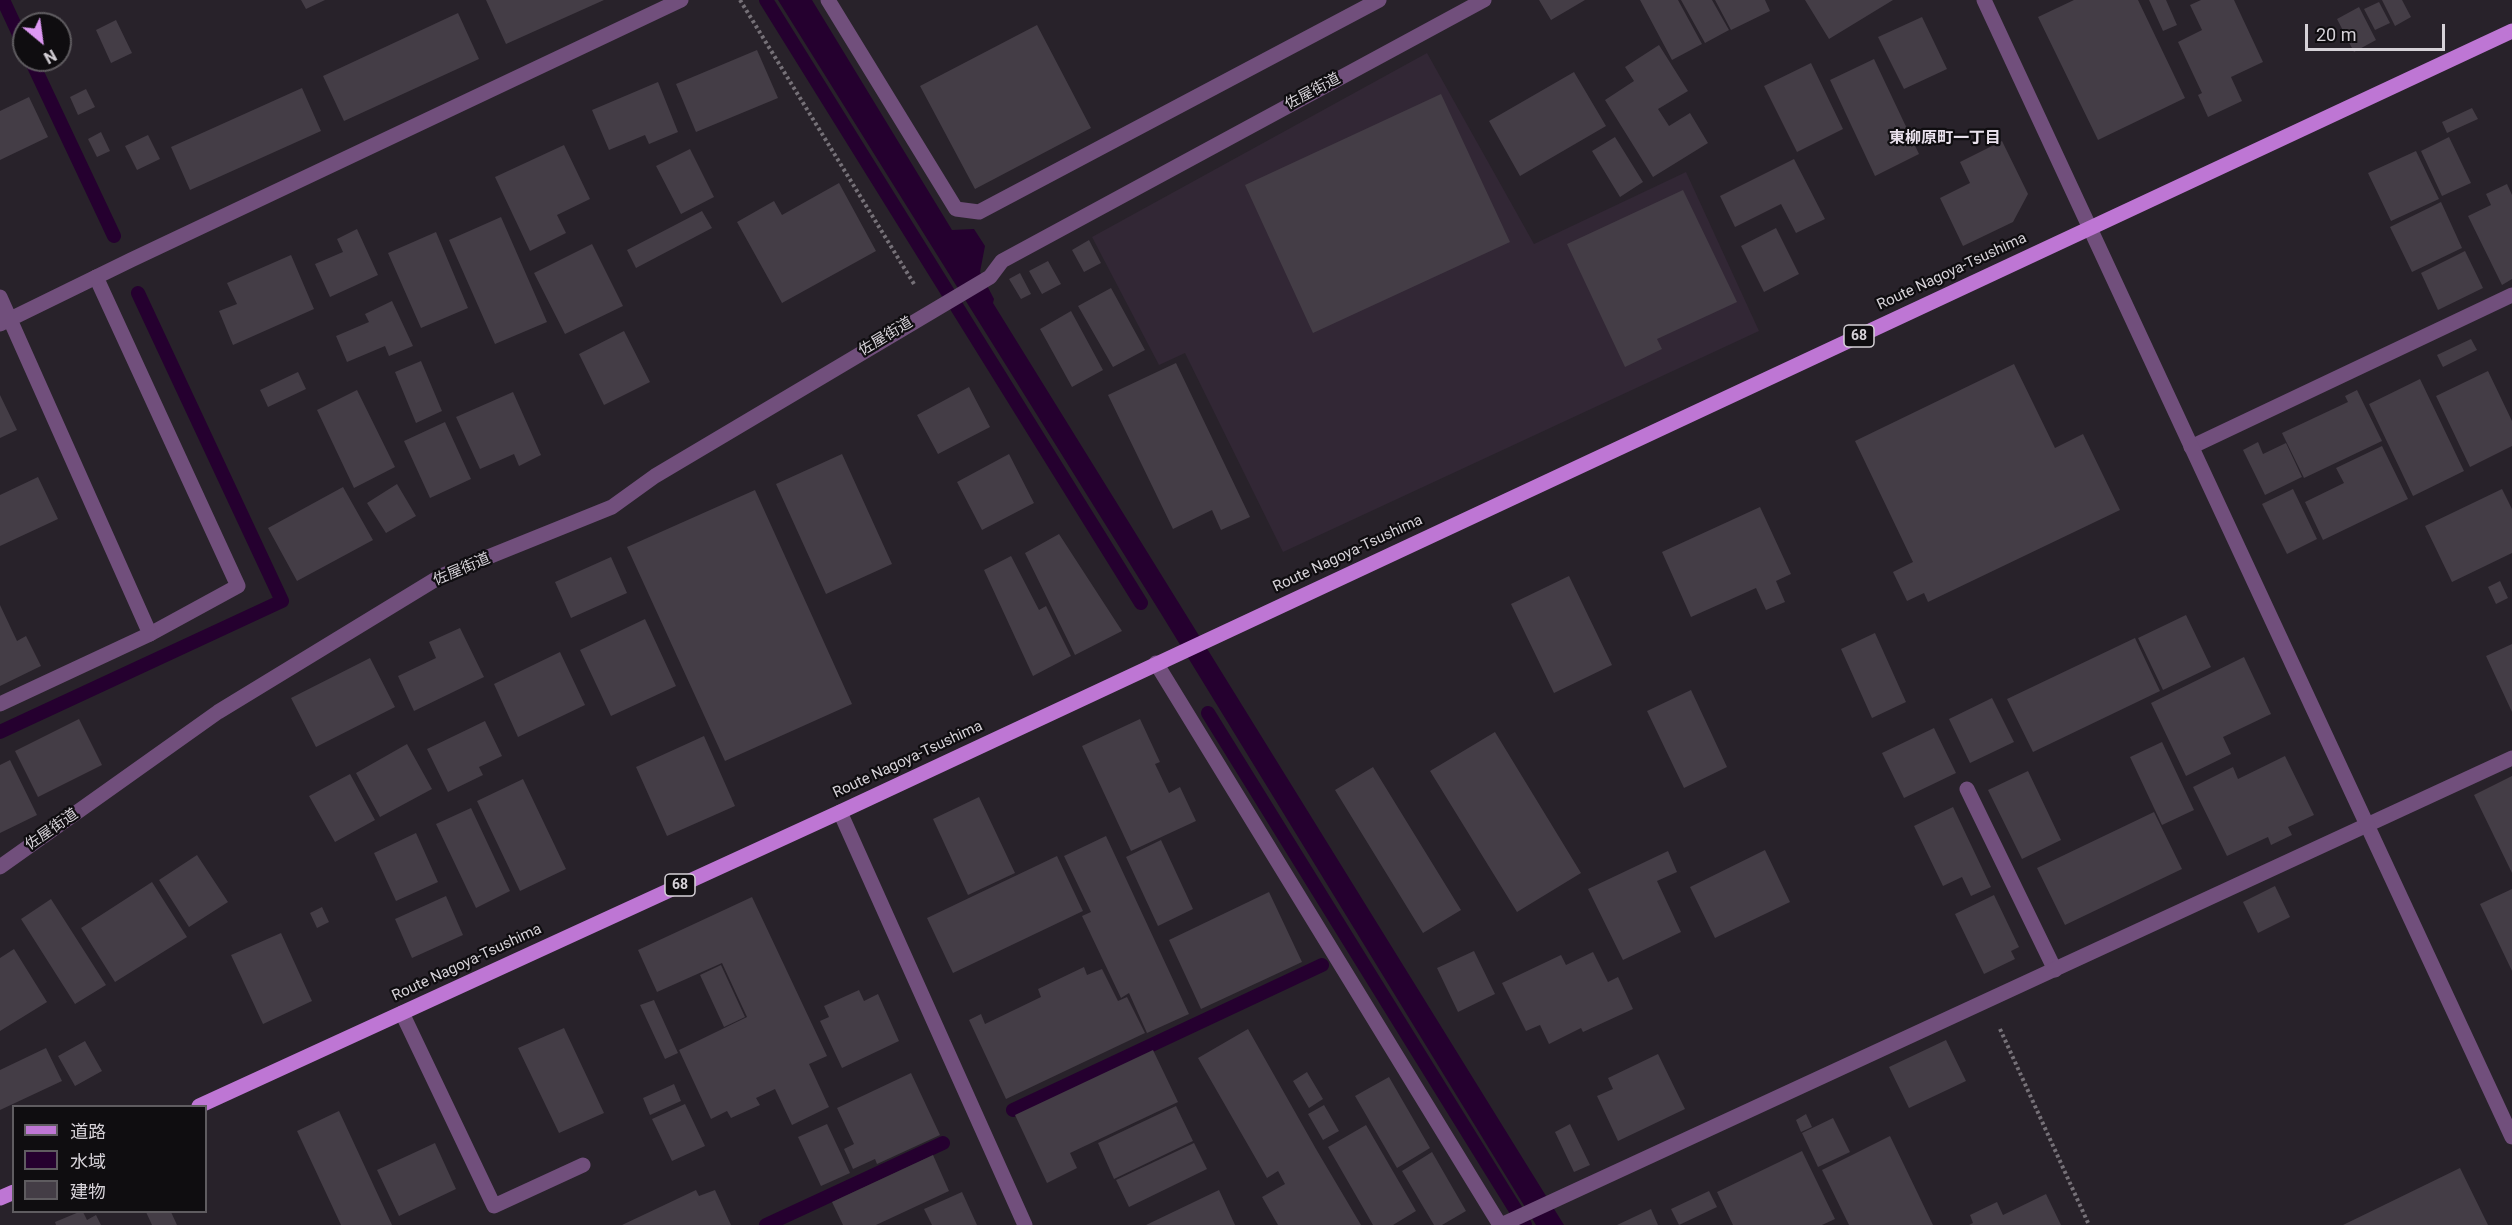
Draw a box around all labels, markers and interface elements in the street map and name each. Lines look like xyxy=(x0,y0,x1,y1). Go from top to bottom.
north arrow xyxy=(12,12,72,72)
scale bar xyxy=(2308,12,2448,50)
text: 20 m xyxy=(2316,24,2356,45)
text: N xyxy=(40,45,60,67)
street label: 佐屋街道 xyxy=(1282,70,1344,114)
district label: 東柳原町一丁目 xyxy=(1889,129,2001,149)
street label: Route Nagoya-Tsushima xyxy=(1874,229,2030,315)
street label: 佐屋街道 xyxy=(856,314,916,360)
road number: 68 xyxy=(1844,325,1874,347)
street label: Route Nagoya-Tsushima xyxy=(1270,511,1426,597)
street label: 佐屋街道 xyxy=(431,550,493,590)
street label: Route Nagoya-Tsushima xyxy=(830,717,986,803)
street label: 佐屋街道 xyxy=(22,805,82,855)
road number: 68 xyxy=(665,874,695,896)
street label: Route Nagoya-Tsushima xyxy=(389,920,545,1006)
legend xyxy=(12,1105,207,1213)
text: 道路 xyxy=(70,1121,106,1142)
text: 水域 xyxy=(70,1151,106,1172)
text: 建物 xyxy=(70,1181,106,1202)

